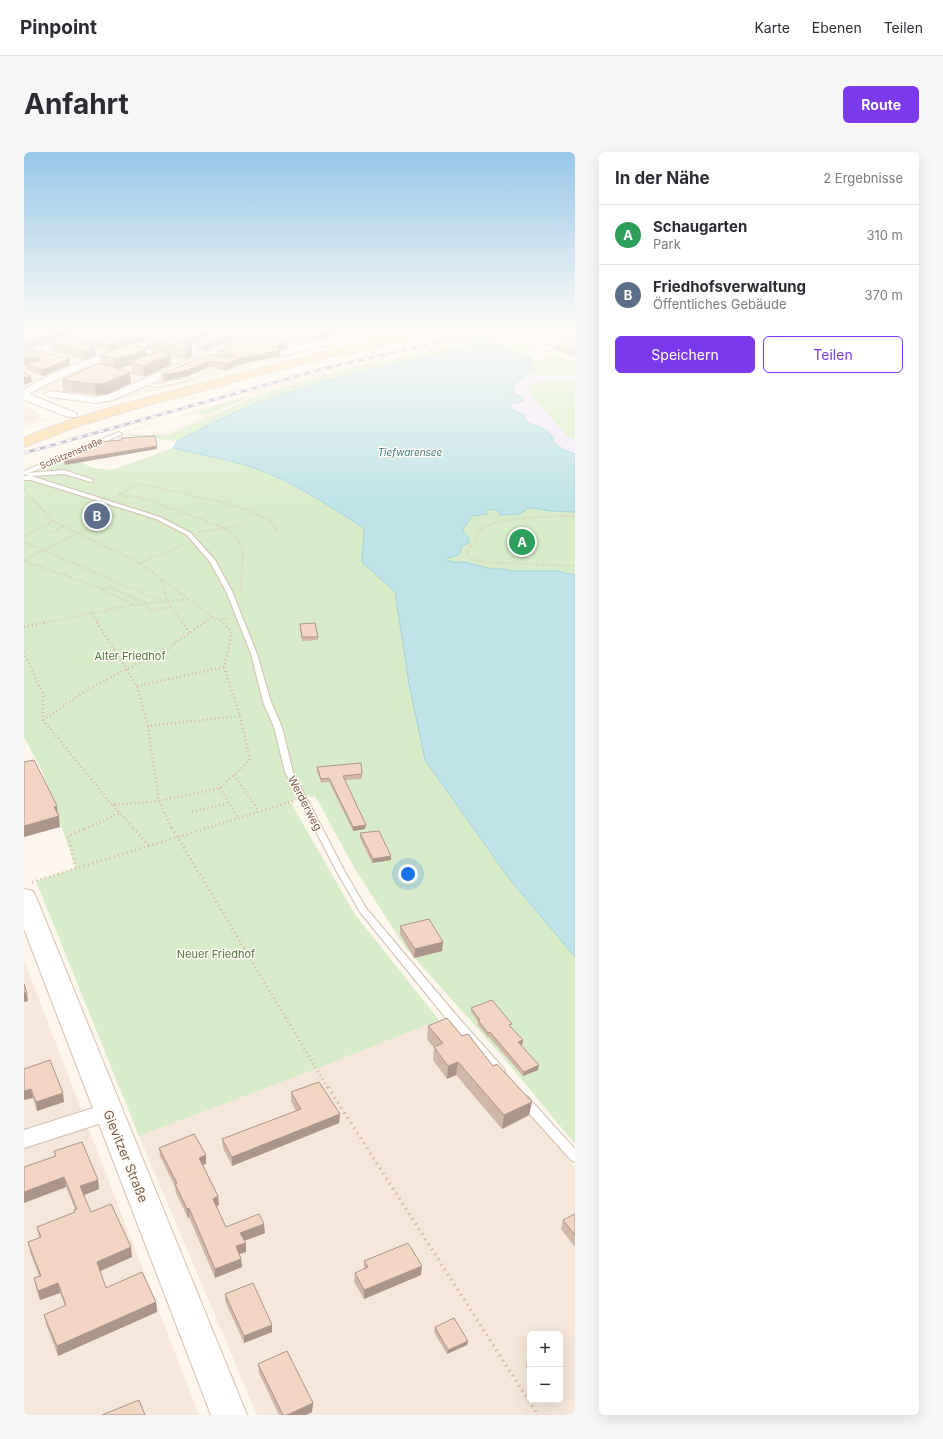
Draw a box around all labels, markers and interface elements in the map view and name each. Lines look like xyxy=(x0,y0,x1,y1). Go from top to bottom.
text: Pinpoint xyxy=(20,16,97,39)
text: Karte xyxy=(754,19,790,36)
text: Ebenen xyxy=(812,19,862,36)
text: Teilen xyxy=(884,19,923,36)
button: Route xyxy=(843,86,919,123)
text: Anfahrt xyxy=(24,87,129,121)
text: In der Nähe xyxy=(615,168,710,188)
text: 2 Ergebnisse xyxy=(823,170,903,186)
text: Schaugarten xyxy=(653,217,747,236)
text: A xyxy=(623,227,633,243)
text: 310 m xyxy=(866,227,903,243)
text: Park xyxy=(653,236,681,252)
text: Friedhofsverwaltung xyxy=(653,277,806,296)
text: B xyxy=(624,287,632,303)
text: 370 m xyxy=(865,287,903,303)
text: Öffentliches Gebäude xyxy=(653,296,787,312)
button: Speichern xyxy=(615,336,755,373)
button: Teilen xyxy=(763,336,903,373)
street label: Schützenstraße xyxy=(38,435,104,471)
water label: Tiefwarensee xyxy=(378,446,443,458)
pin: B xyxy=(84,501,110,531)
pin: A xyxy=(509,527,535,557)
park label: Alter Friedhof xyxy=(94,649,166,663)
street label: Werderweg xyxy=(285,773,325,833)
your location xyxy=(398,864,418,884)
park label: Neuer Friedhof xyxy=(177,947,255,961)
street label: Gievitzer Straße xyxy=(100,1107,152,1205)
map controls xyxy=(527,1331,563,1403)
button: + xyxy=(527,1331,563,1367)
button: − xyxy=(527,1367,563,1403)

